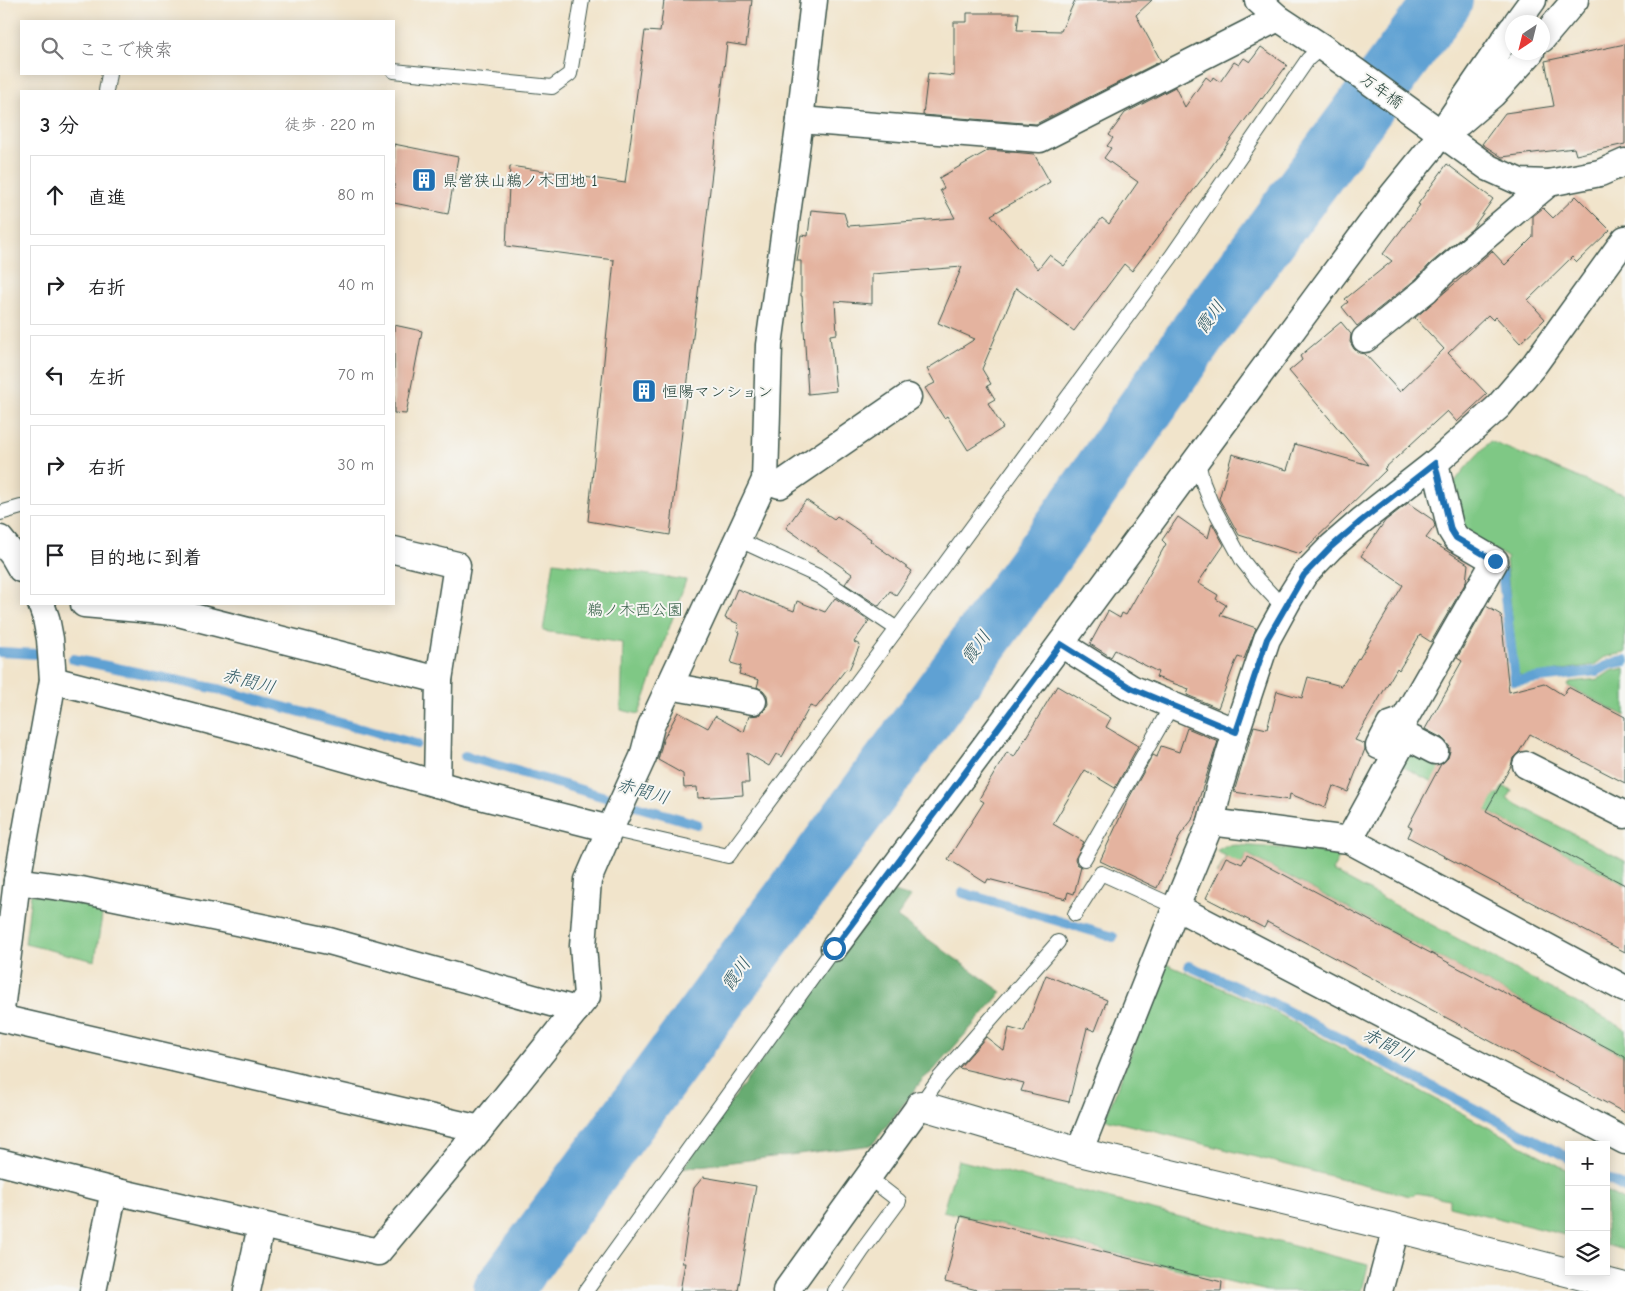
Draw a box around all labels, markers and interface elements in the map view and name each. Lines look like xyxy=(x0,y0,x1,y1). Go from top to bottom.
north arrow xyxy=(1505,15,1550,60)
search box xyxy=(20,20,395,75)
icon: search xyxy=(38,34,66,62)
text: ここで検索 xyxy=(78,39,173,61)
street label: 万年橋 xyxy=(1357,69,1406,112)
text: 3 分 xyxy=(40,113,79,137)
text: 徒歩 · 220 m xyxy=(284,116,375,134)
building icon: 県営狭山鵜ノ木団地 1 xyxy=(411,167,437,193)
place label: 県営狭山鵜ノ木団地 1 xyxy=(442,172,598,190)
icon: ahead xyxy=(41,181,69,209)
text: 80 m xyxy=(337,186,374,204)
text: 直進 xyxy=(88,187,126,209)
icon: right xyxy=(41,271,69,299)
text: 40 m xyxy=(338,276,374,294)
text: 右折 xyxy=(88,277,126,299)
water label: 霞川 xyxy=(1191,297,1229,338)
icon: left xyxy=(41,361,69,389)
text: 70 m xyxy=(338,366,374,384)
text: 左折 xyxy=(88,367,126,389)
building icon: 恒陽マンション xyxy=(631,378,657,404)
place label: 恒陽マンション xyxy=(662,383,773,401)
icon: right xyxy=(41,451,69,479)
text: 30 m xyxy=(338,456,374,474)
text: 右折 xyxy=(88,457,126,479)
icon: arrive xyxy=(41,541,69,569)
text: 目的地に到着 xyxy=(88,547,202,569)
route end xyxy=(1484,550,1507,573)
park label: 鵜ノ木西公園 xyxy=(587,601,683,619)
water label: 霞川 xyxy=(957,627,995,668)
water label: 赤間川 xyxy=(220,664,278,699)
water label: 赤間川 xyxy=(614,774,672,809)
route start xyxy=(823,937,846,960)
water label: 霞川 xyxy=(717,954,755,995)
water label: 赤間川 xyxy=(1359,1023,1417,1067)
map controls xyxy=(1565,1141,1610,1276)
button: + xyxy=(1565,1141,1610,1186)
button: − xyxy=(1565,1186,1610,1231)
button: layers xyxy=(1565,1231,1610,1276)

